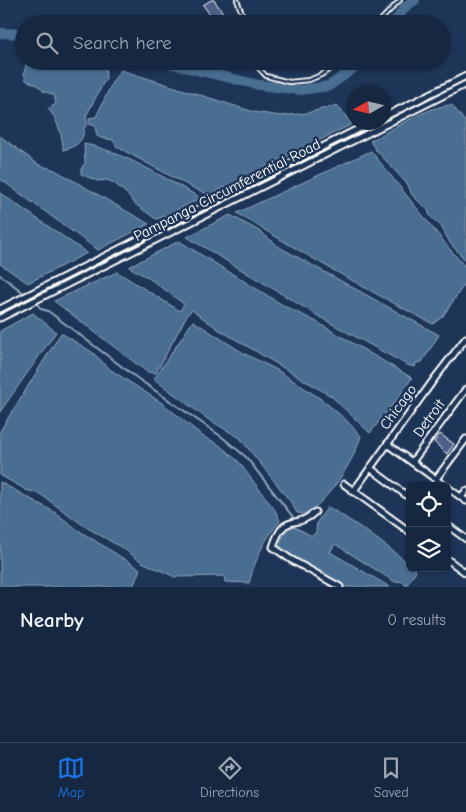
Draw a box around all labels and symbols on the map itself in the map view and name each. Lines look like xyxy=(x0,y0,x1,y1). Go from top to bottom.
north arrow xyxy=(346,85,391,130)
street label: Pampanga Circumferential Road xyxy=(131,135,323,245)
street label: Chicago xyxy=(376,381,420,433)
street label: Detroit xyxy=(409,395,449,441)

